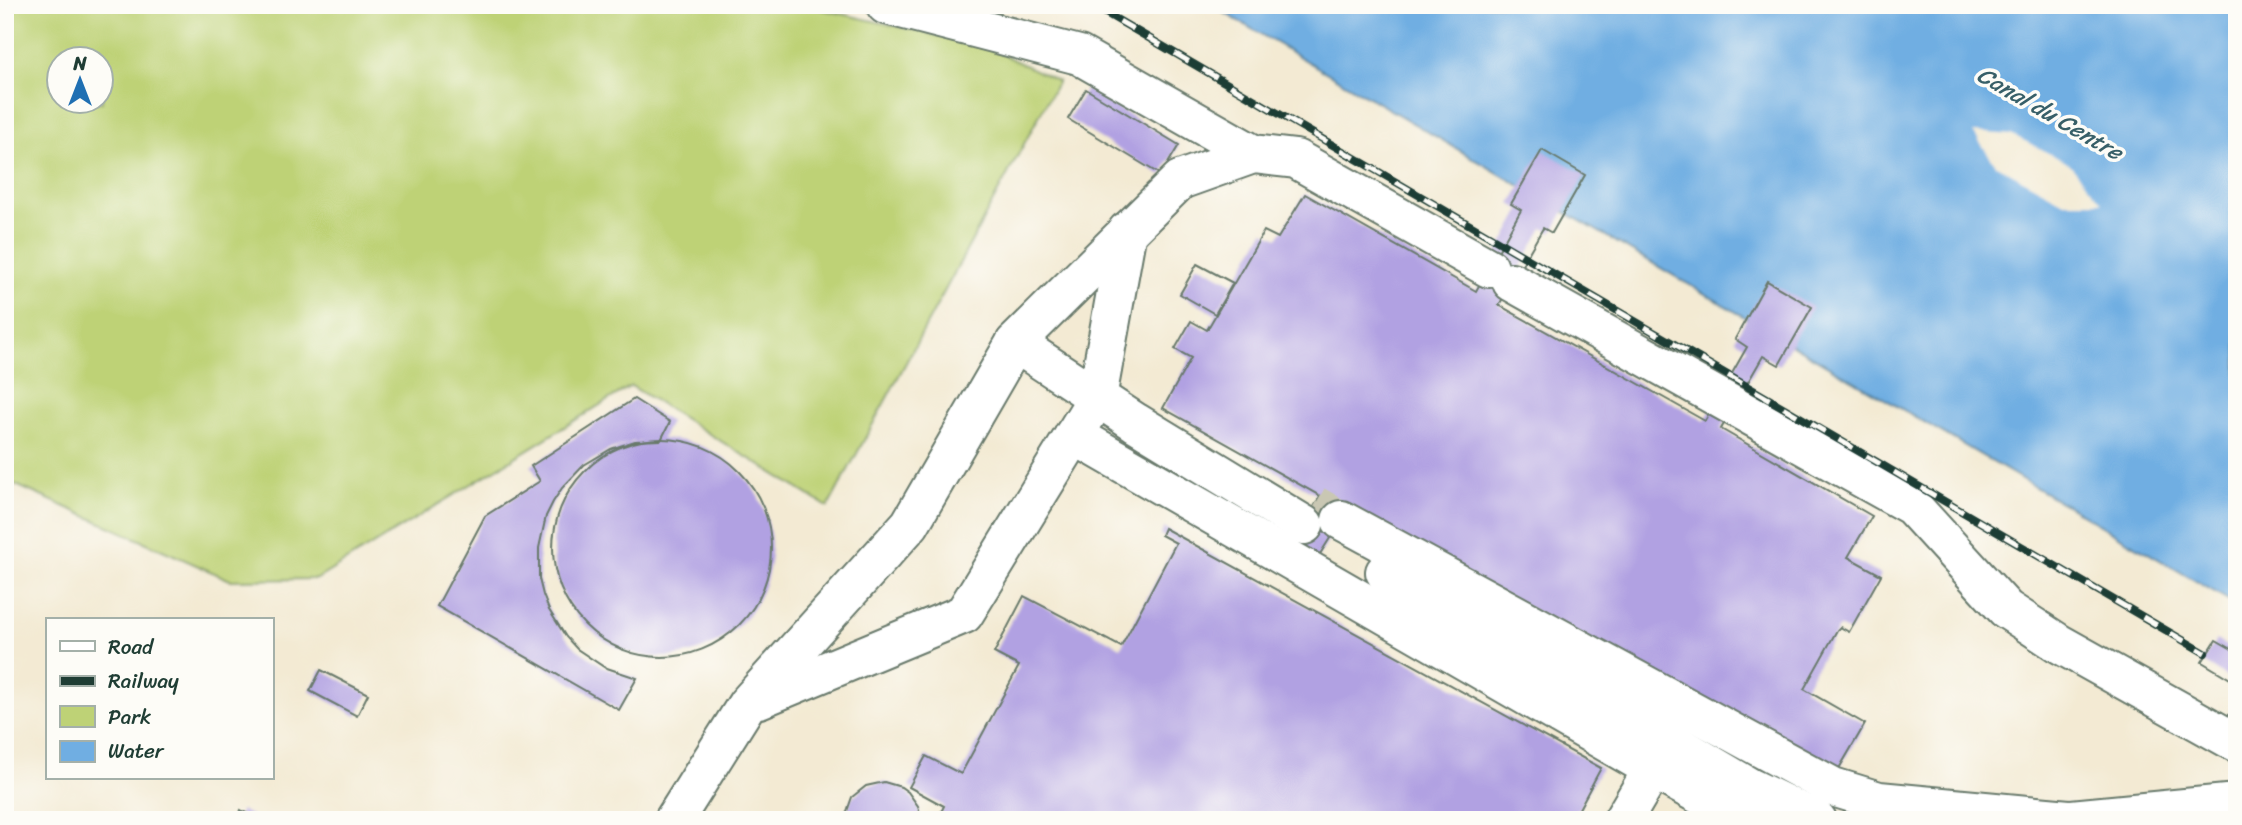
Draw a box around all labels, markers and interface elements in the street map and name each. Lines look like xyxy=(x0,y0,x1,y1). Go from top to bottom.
north arrow xyxy=(46,46,116,116)
text: N xyxy=(72,47,87,80)
water label: Canal du Centre xyxy=(1969,55,2132,173)
legend xyxy=(46,618,273,780)
text: Road xyxy=(108,628,155,666)
text: Railway xyxy=(108,662,179,700)
text: Park xyxy=(108,698,151,736)
text: Water xyxy=(108,732,165,770)

